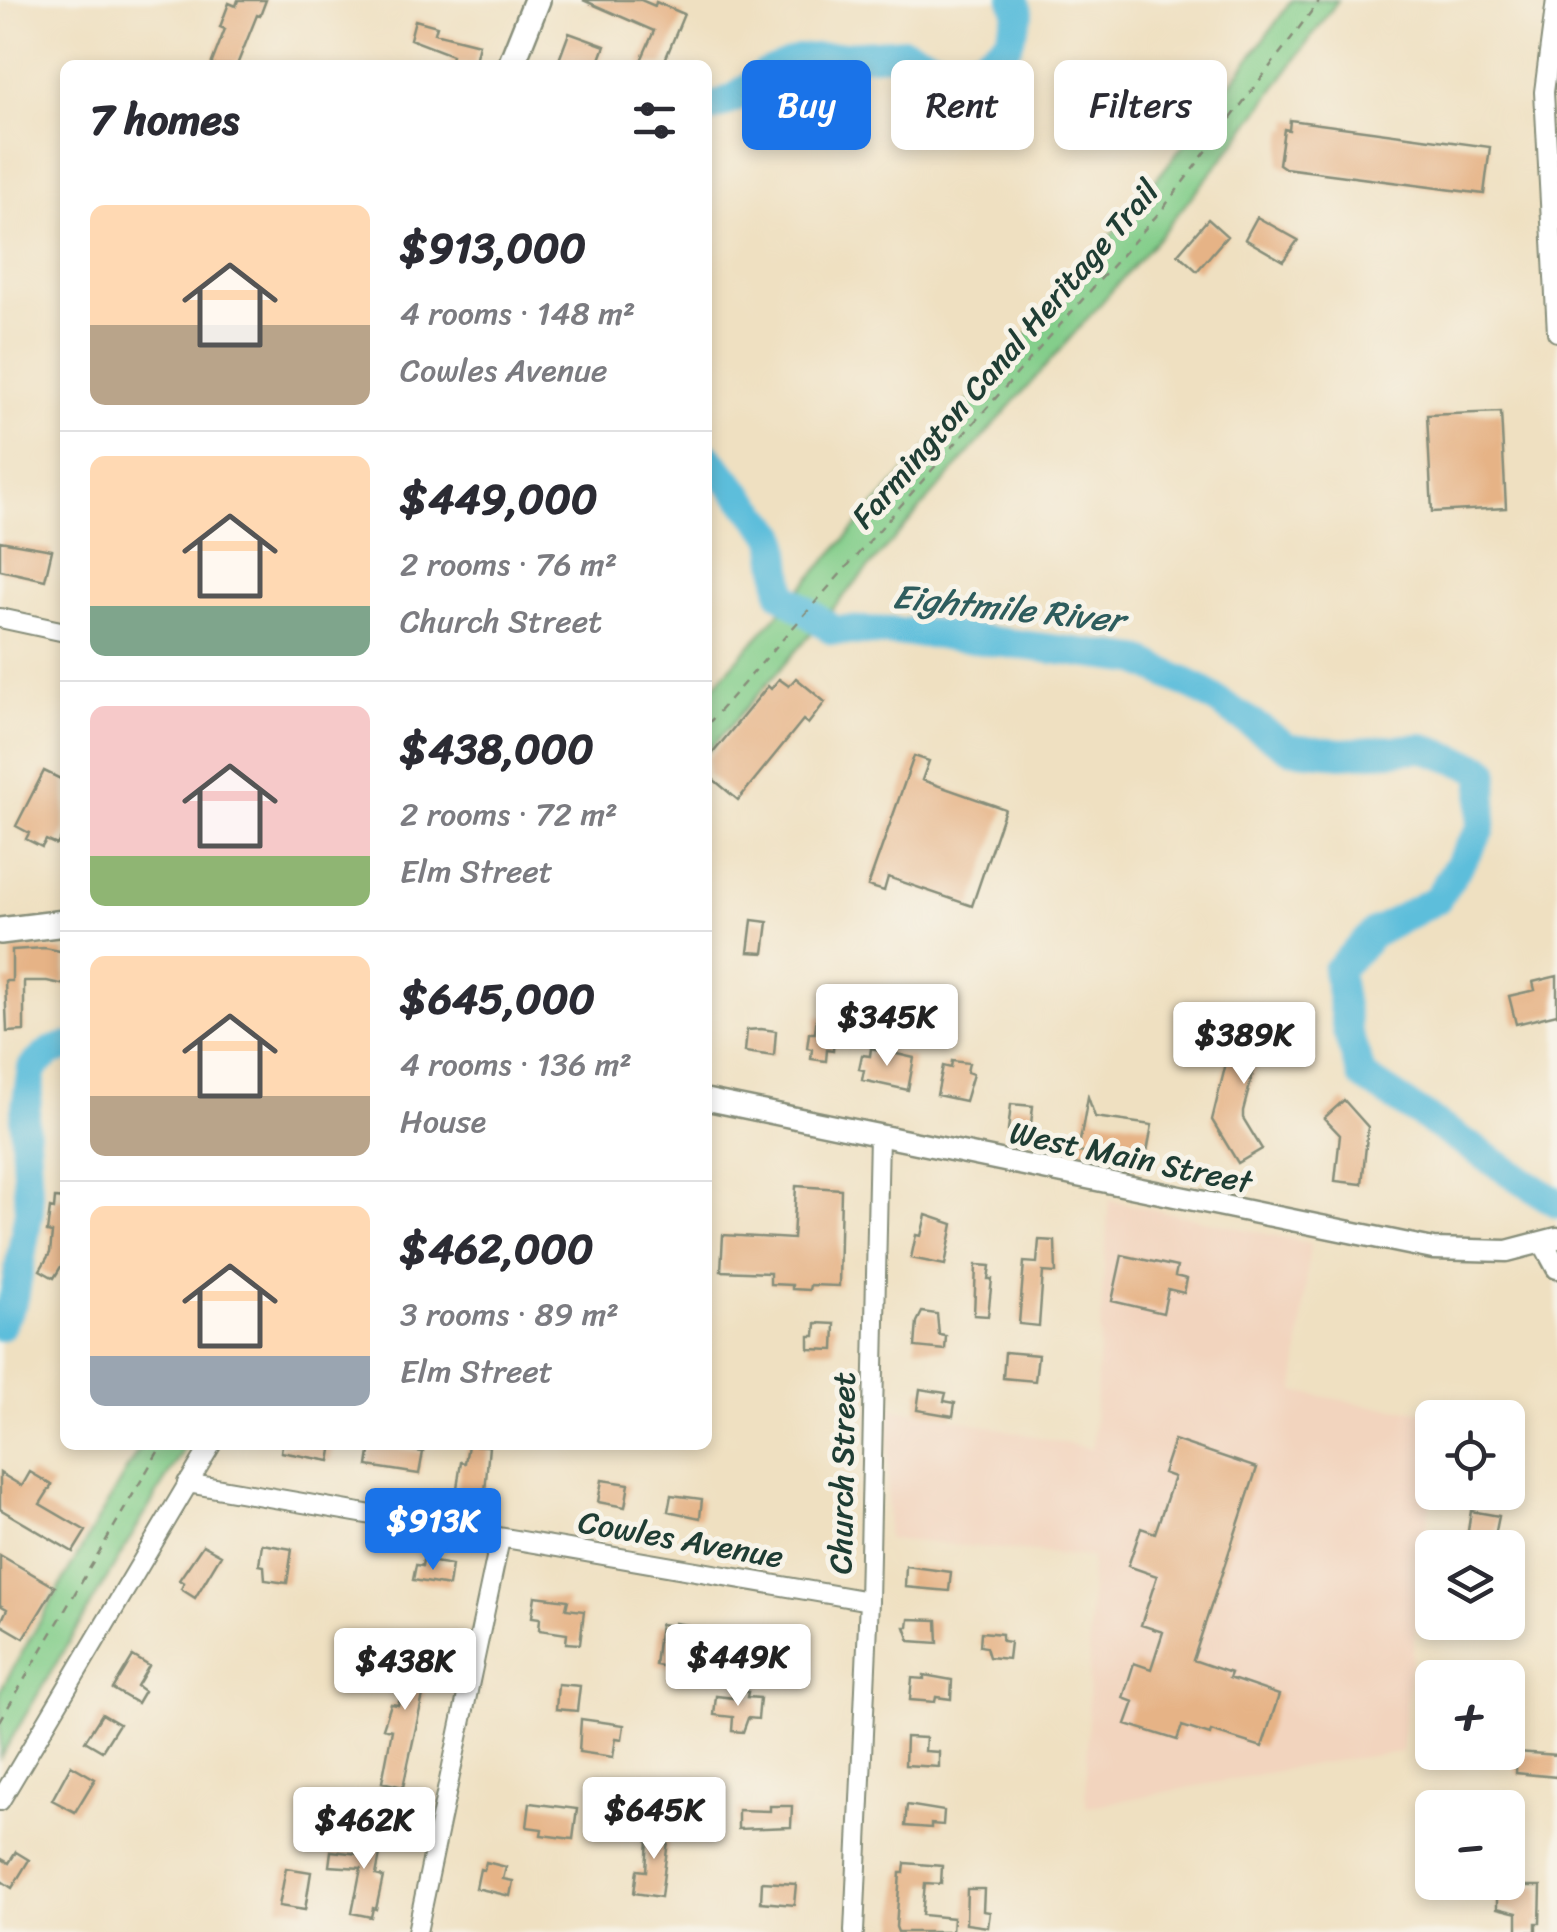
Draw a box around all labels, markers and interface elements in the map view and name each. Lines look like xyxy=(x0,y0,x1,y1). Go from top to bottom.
chip: Buy xyxy=(742,60,871,150)
chip: Rent xyxy=(891,60,1034,150)
chip: Filters xyxy=(1054,60,1227,150)
text: 7 homes xyxy=(90,83,239,157)
icon: filters xyxy=(627,93,682,148)
street label: Farmington Canal Heritage Trail xyxy=(837,166,1175,542)
text: $913,000 xyxy=(400,211,586,285)
icon: home xyxy=(170,245,290,365)
text: 4 rooms · 148 m² xyxy=(400,285,635,342)
text: Cowles Avenue xyxy=(400,342,608,399)
text: $449,000 xyxy=(400,462,597,536)
icon: home xyxy=(170,496,290,616)
text: 2 rooms · 76 m² xyxy=(400,536,617,593)
water label: Eightmile River xyxy=(890,565,1133,652)
text: Church Street xyxy=(400,593,602,650)
text: $438,000 xyxy=(400,712,594,786)
icon: home xyxy=(170,746,290,866)
text: 2 rooms · 72 m² xyxy=(400,786,618,843)
text: Elm Street xyxy=(400,843,553,900)
text: $645,000 xyxy=(400,962,595,1036)
pin: $345K xyxy=(817,984,957,1069)
text: $345K xyxy=(838,988,936,1045)
icon: home xyxy=(170,996,290,1116)
pin: $389K xyxy=(1174,1002,1314,1087)
text: $389K xyxy=(1195,1006,1293,1063)
text: 4 rooms · 136 m² xyxy=(400,1036,632,1093)
text: House xyxy=(400,1093,486,1150)
street label: West Main Street xyxy=(1005,1104,1258,1211)
text: $462,000 xyxy=(400,1212,594,1286)
icon: home xyxy=(170,1246,290,1366)
text: 3 rooms · 89 m² xyxy=(400,1286,619,1343)
text: Elm Street xyxy=(400,1343,553,1400)
street label: Church Street xyxy=(812,1371,873,1575)
map controls xyxy=(1415,1400,1525,1900)
button: locate xyxy=(1415,1400,1525,1510)
pin: $913K xyxy=(363,1488,503,1573)
text: $913K xyxy=(387,1492,479,1549)
street label: Cowles Avenue xyxy=(574,1493,788,1586)
button: layers xyxy=(1415,1530,1525,1640)
pin: $449K xyxy=(668,1624,808,1709)
pin: $438K xyxy=(335,1628,475,1713)
text: $449K xyxy=(688,1628,788,1685)
text: $438K xyxy=(356,1632,454,1689)
button: + xyxy=(1415,1660,1525,1770)
pin: $645K xyxy=(584,1777,724,1862)
text: $645K xyxy=(605,1781,703,1838)
pin: $462K xyxy=(294,1787,434,1872)
button: − xyxy=(1415,1790,1525,1900)
text: $462K xyxy=(315,1791,413,1848)

